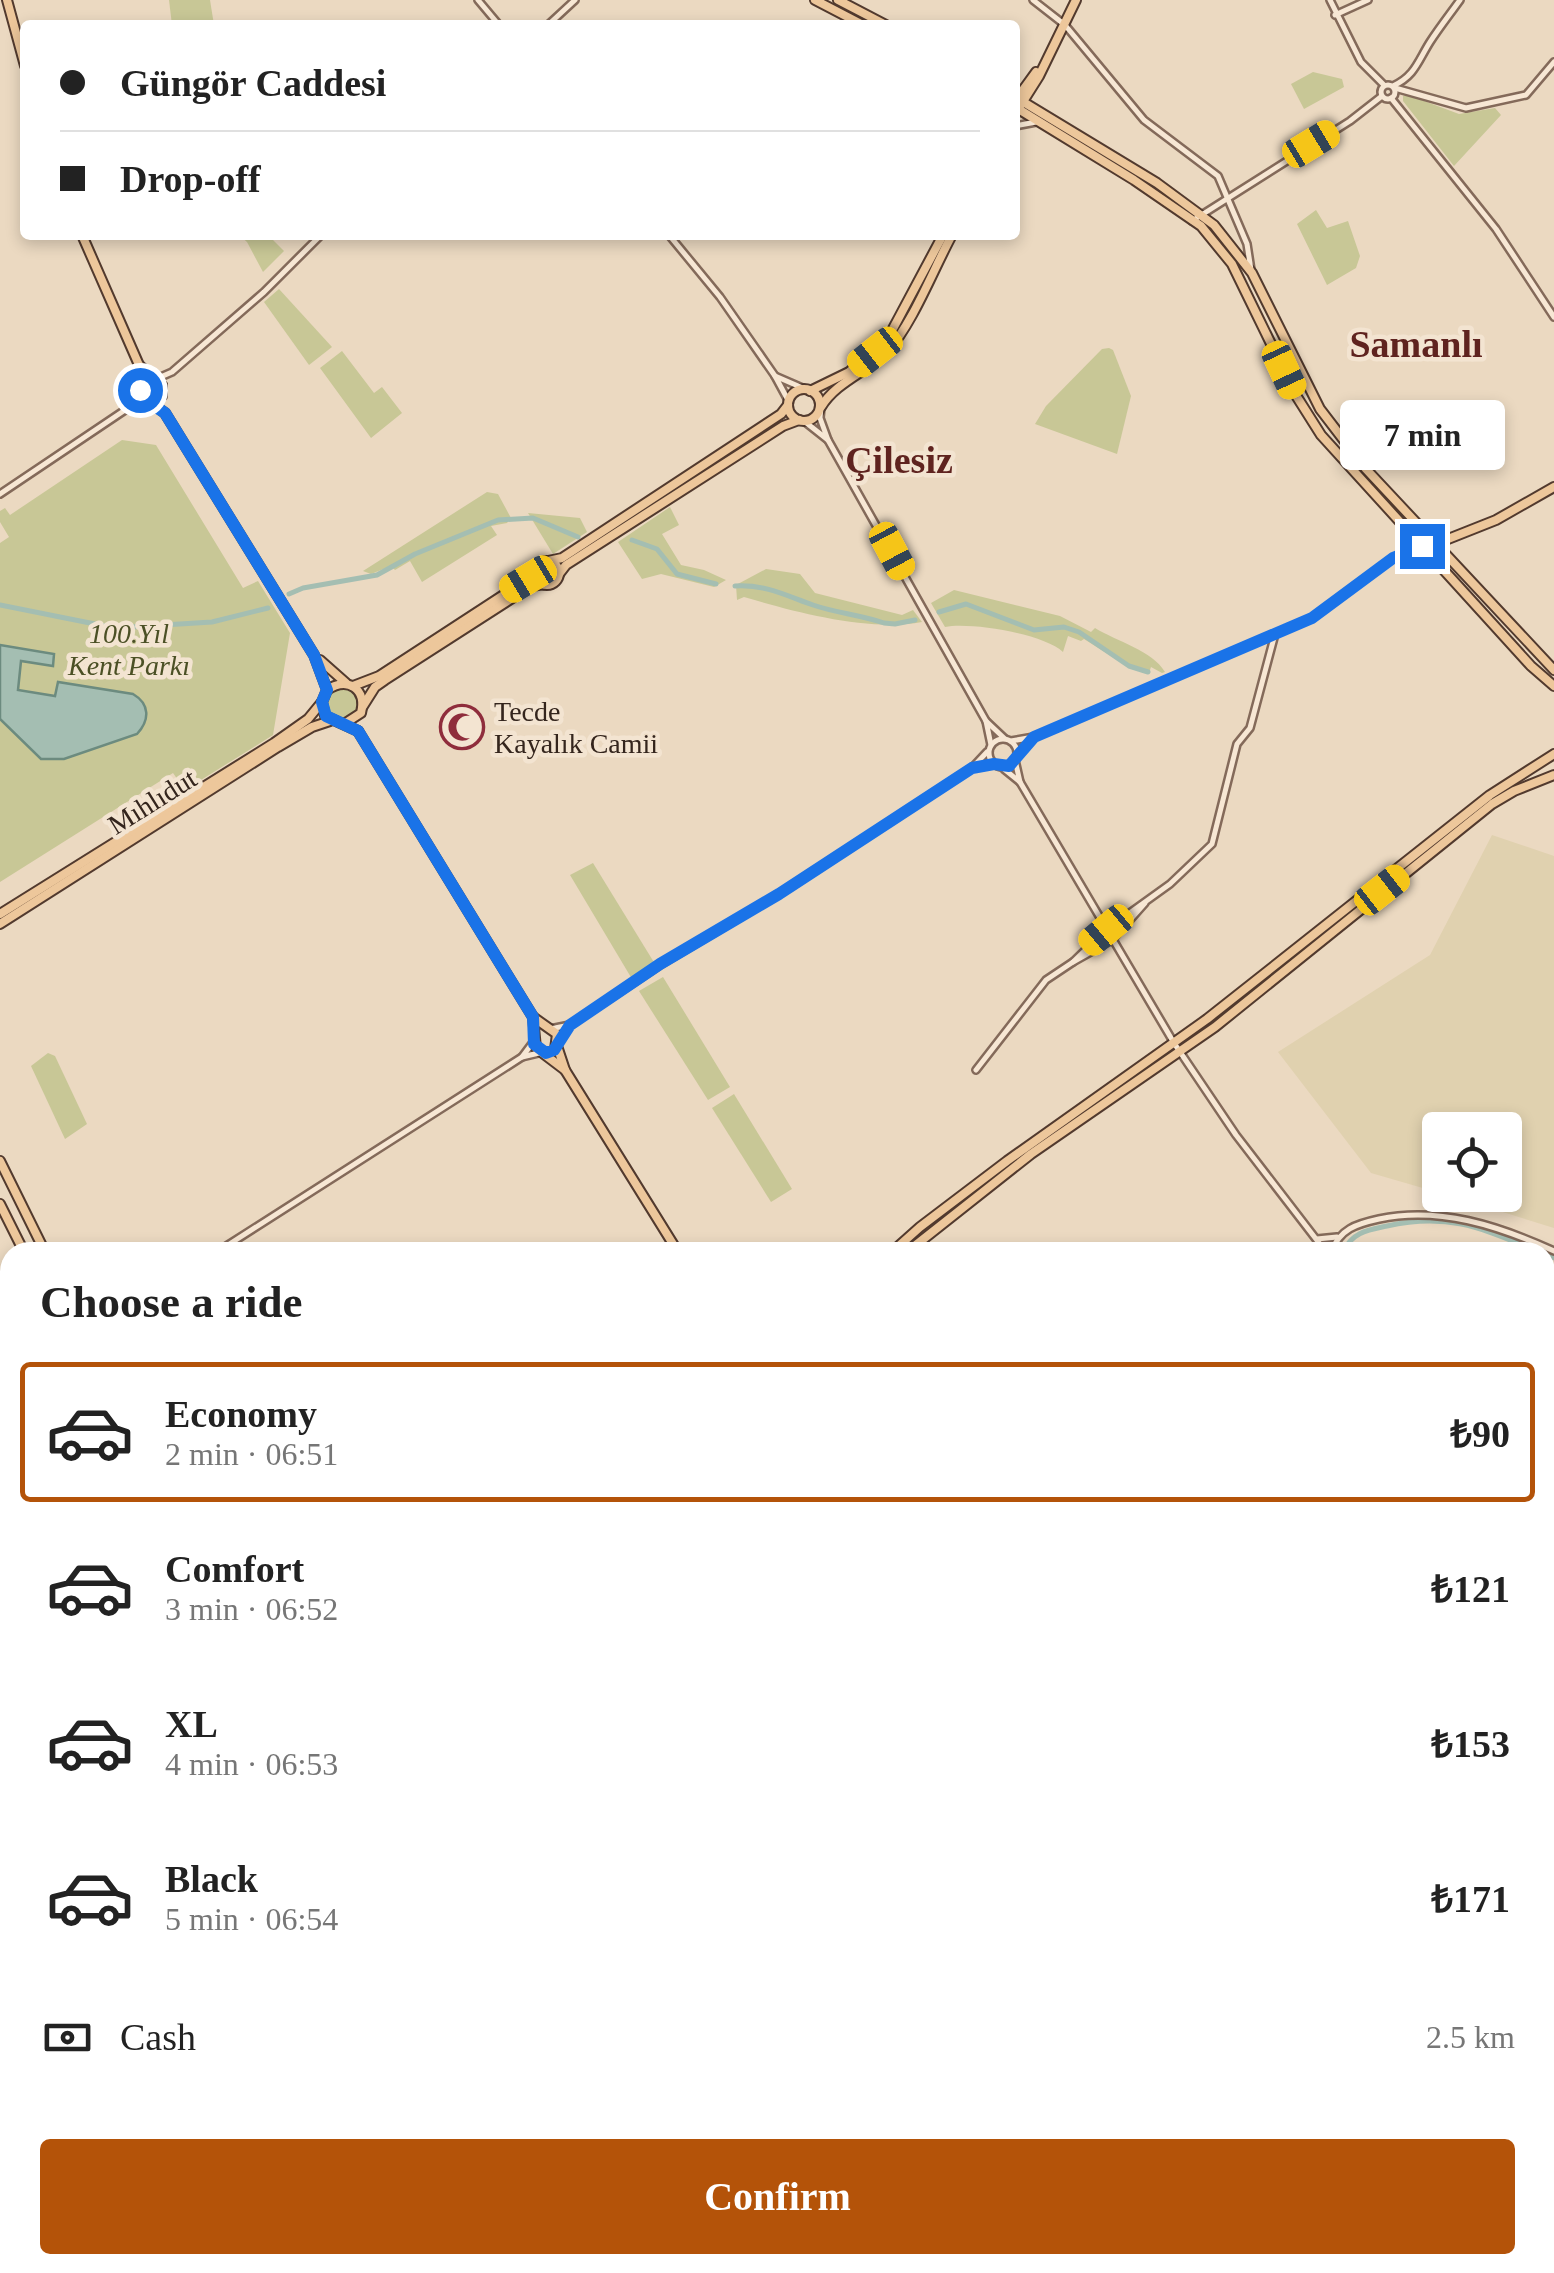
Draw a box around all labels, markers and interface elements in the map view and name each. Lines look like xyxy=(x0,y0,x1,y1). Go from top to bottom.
text: Güngör Caddesi xyxy=(120,62,386,104)
car xyxy=(1278,116,1344,172)
text: Drop-off xyxy=(120,158,261,200)
car xyxy=(842,322,908,382)
district label: Samanlı xyxy=(1349,323,1483,365)
car xyxy=(1258,336,1310,404)
route start xyxy=(118,368,163,413)
callout: 7 min xyxy=(1340,401,1504,471)
text: 7 min xyxy=(1384,417,1461,453)
district label: Çilesiz xyxy=(845,439,953,481)
car xyxy=(865,517,919,585)
route end xyxy=(1400,524,1445,569)
car xyxy=(495,551,561,607)
park label: 100.Yıl Kent Parkı xyxy=(67,618,190,681)
place label: Tecde Kayalık Camii xyxy=(494,696,658,759)
mosque icon: Tecde Kayalık Camii xyxy=(439,704,485,750)
street label: Mıhlıdut xyxy=(102,762,202,841)
car xyxy=(1349,860,1415,920)
car xyxy=(1073,899,1139,961)
map controls xyxy=(1422,1112,1522,1212)
button: locate xyxy=(1422,1112,1522,1212)
text: Choose a ride xyxy=(40,1277,303,1327)
icon: car xyxy=(45,1387,135,1477)
text: Economy xyxy=(165,1393,317,1435)
text: ₺90 xyxy=(1450,1413,1510,1455)
text: 2 min · 06:51 xyxy=(165,1436,338,1472)
icon: car xyxy=(45,1542,135,1632)
text: Comfort xyxy=(165,1548,304,1590)
text: ₺121 xyxy=(1431,1568,1510,1610)
text: 3 min · 06:52 xyxy=(165,1591,338,1627)
icon: car xyxy=(45,1697,135,1787)
text: XL xyxy=(165,1703,218,1745)
text: ₺153 xyxy=(1431,1723,1510,1765)
text: 4 min · 06:53 xyxy=(165,1746,338,1782)
icon: car xyxy=(45,1852,135,1942)
text: Black xyxy=(165,1858,258,1900)
text: ₺171 xyxy=(1431,1878,1510,1920)
text: 5 min · 06:54 xyxy=(165,1901,338,1937)
icon: cash xyxy=(40,2010,95,2065)
text: Cash xyxy=(120,2016,196,2058)
text: 2.5 km xyxy=(1426,2019,1515,2055)
button: Confirm xyxy=(40,2139,1515,2254)

